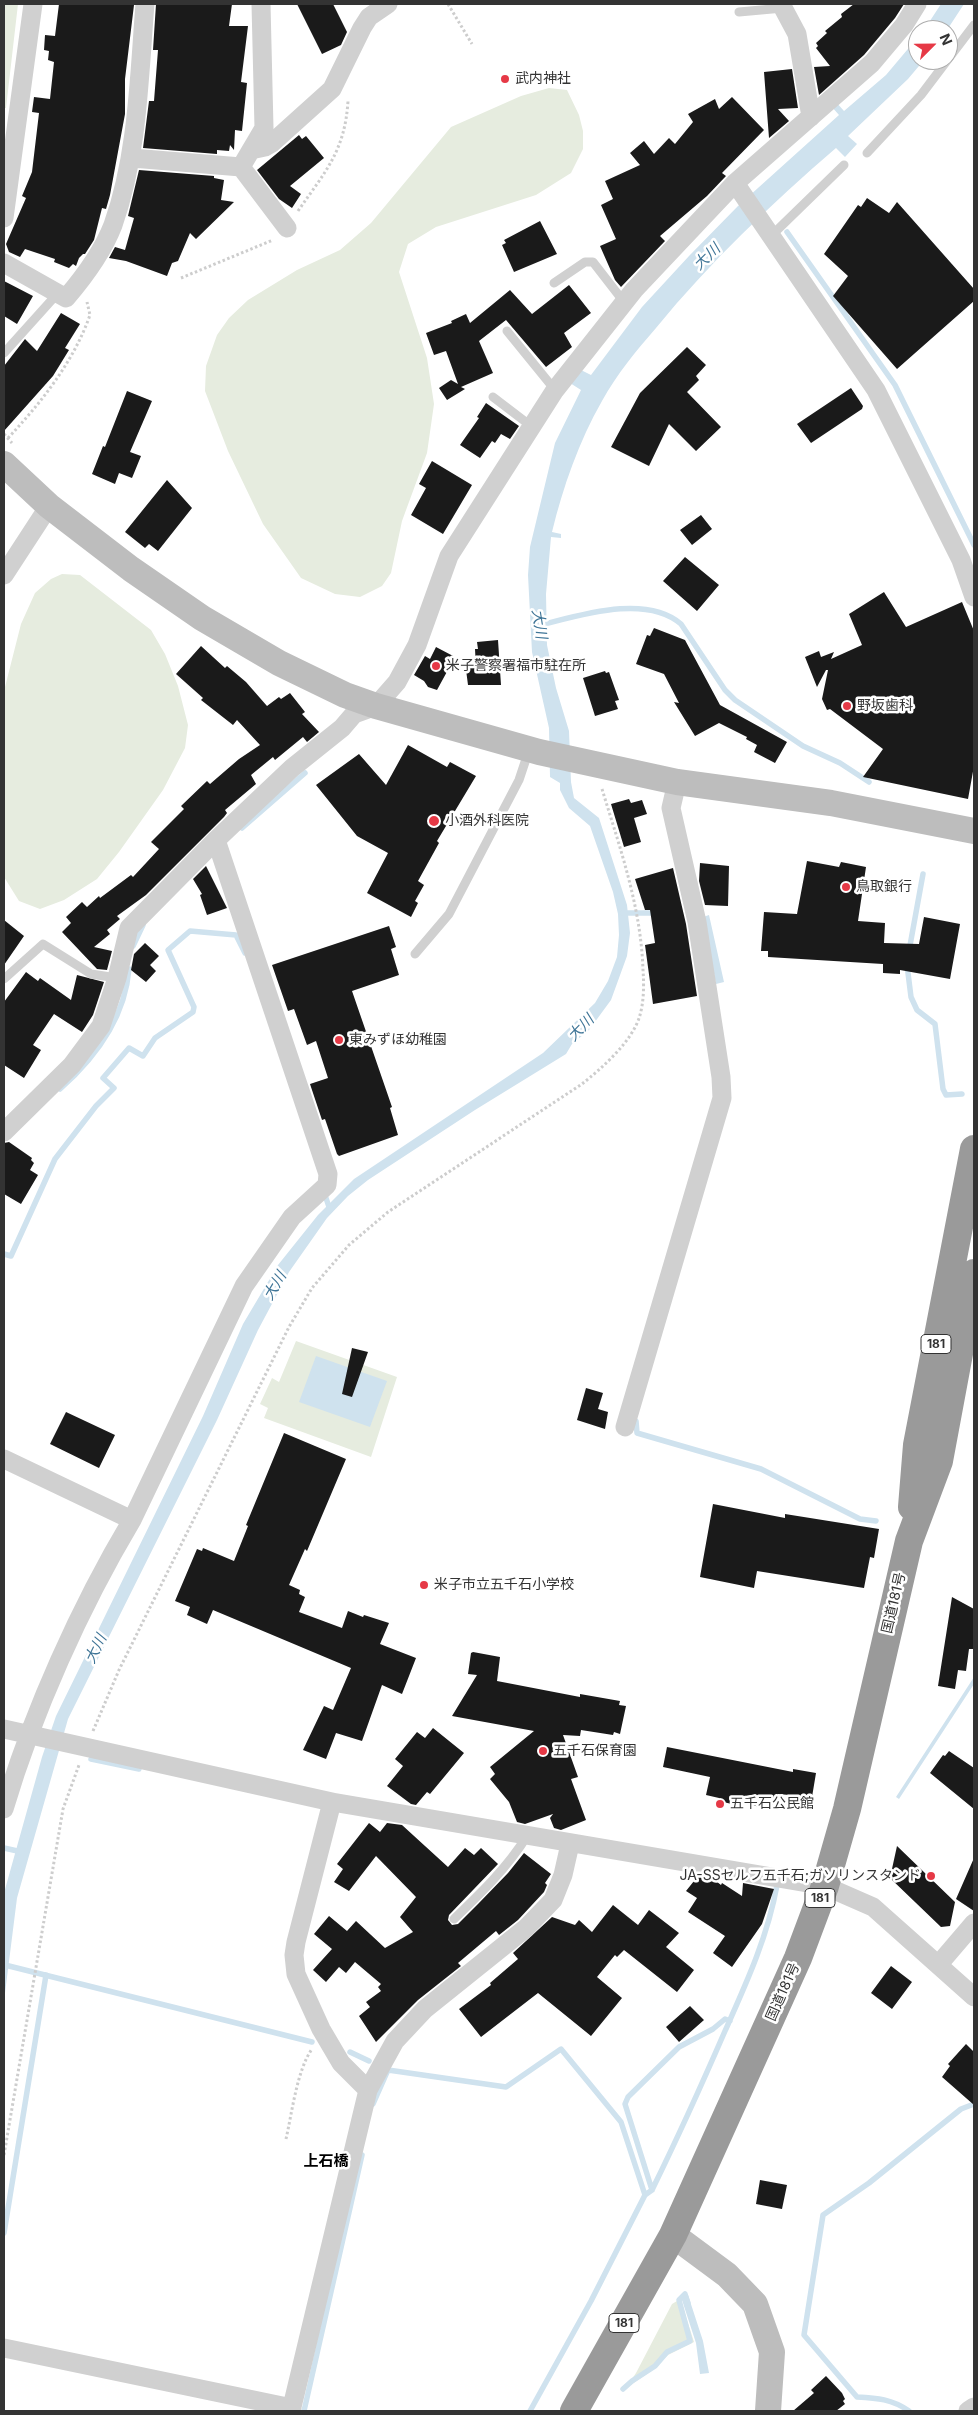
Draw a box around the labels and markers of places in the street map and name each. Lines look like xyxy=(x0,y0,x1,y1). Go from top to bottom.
place label: 武内神社 xyxy=(515,71,571,87)
marker: 武内神社 xyxy=(499,73,511,85)
place label: 米子警察署福市駐在所 xyxy=(446,658,586,674)
marker: 米子警察署福市駐在所 xyxy=(430,660,442,672)
place label: 野坂歯科 xyxy=(857,698,913,714)
marker: 野坂歯科 xyxy=(841,700,853,712)
place label: 小酒外科医院 xyxy=(445,813,529,829)
marker: 小酒外科医院 xyxy=(427,814,441,828)
place label: 鳥取銀行 xyxy=(856,879,912,895)
marker: 鳥取銀行 xyxy=(840,881,852,893)
place label: 東みずほ幼稚園 xyxy=(349,1032,447,1048)
marker: 東みずほ幼稚園 xyxy=(333,1034,345,1046)
place label: 米子市立五千石小学校 xyxy=(434,1577,574,1593)
marker: 米子市立五千石小学校 xyxy=(418,1579,430,1591)
place label: 五千石保育園 xyxy=(553,1743,637,1759)
marker: 五千石保育園 xyxy=(537,1745,549,1757)
place label: 五千石公民館 xyxy=(730,1796,814,1812)
marker: 五千石公民館 xyxy=(714,1798,726,1810)
place label: JA-SSセルフ五千石;ガソリンスタンド xyxy=(679,1868,921,1884)
marker: JA-SSセルフ五千石;ガソリンスタンド xyxy=(925,1870,937,1882)

